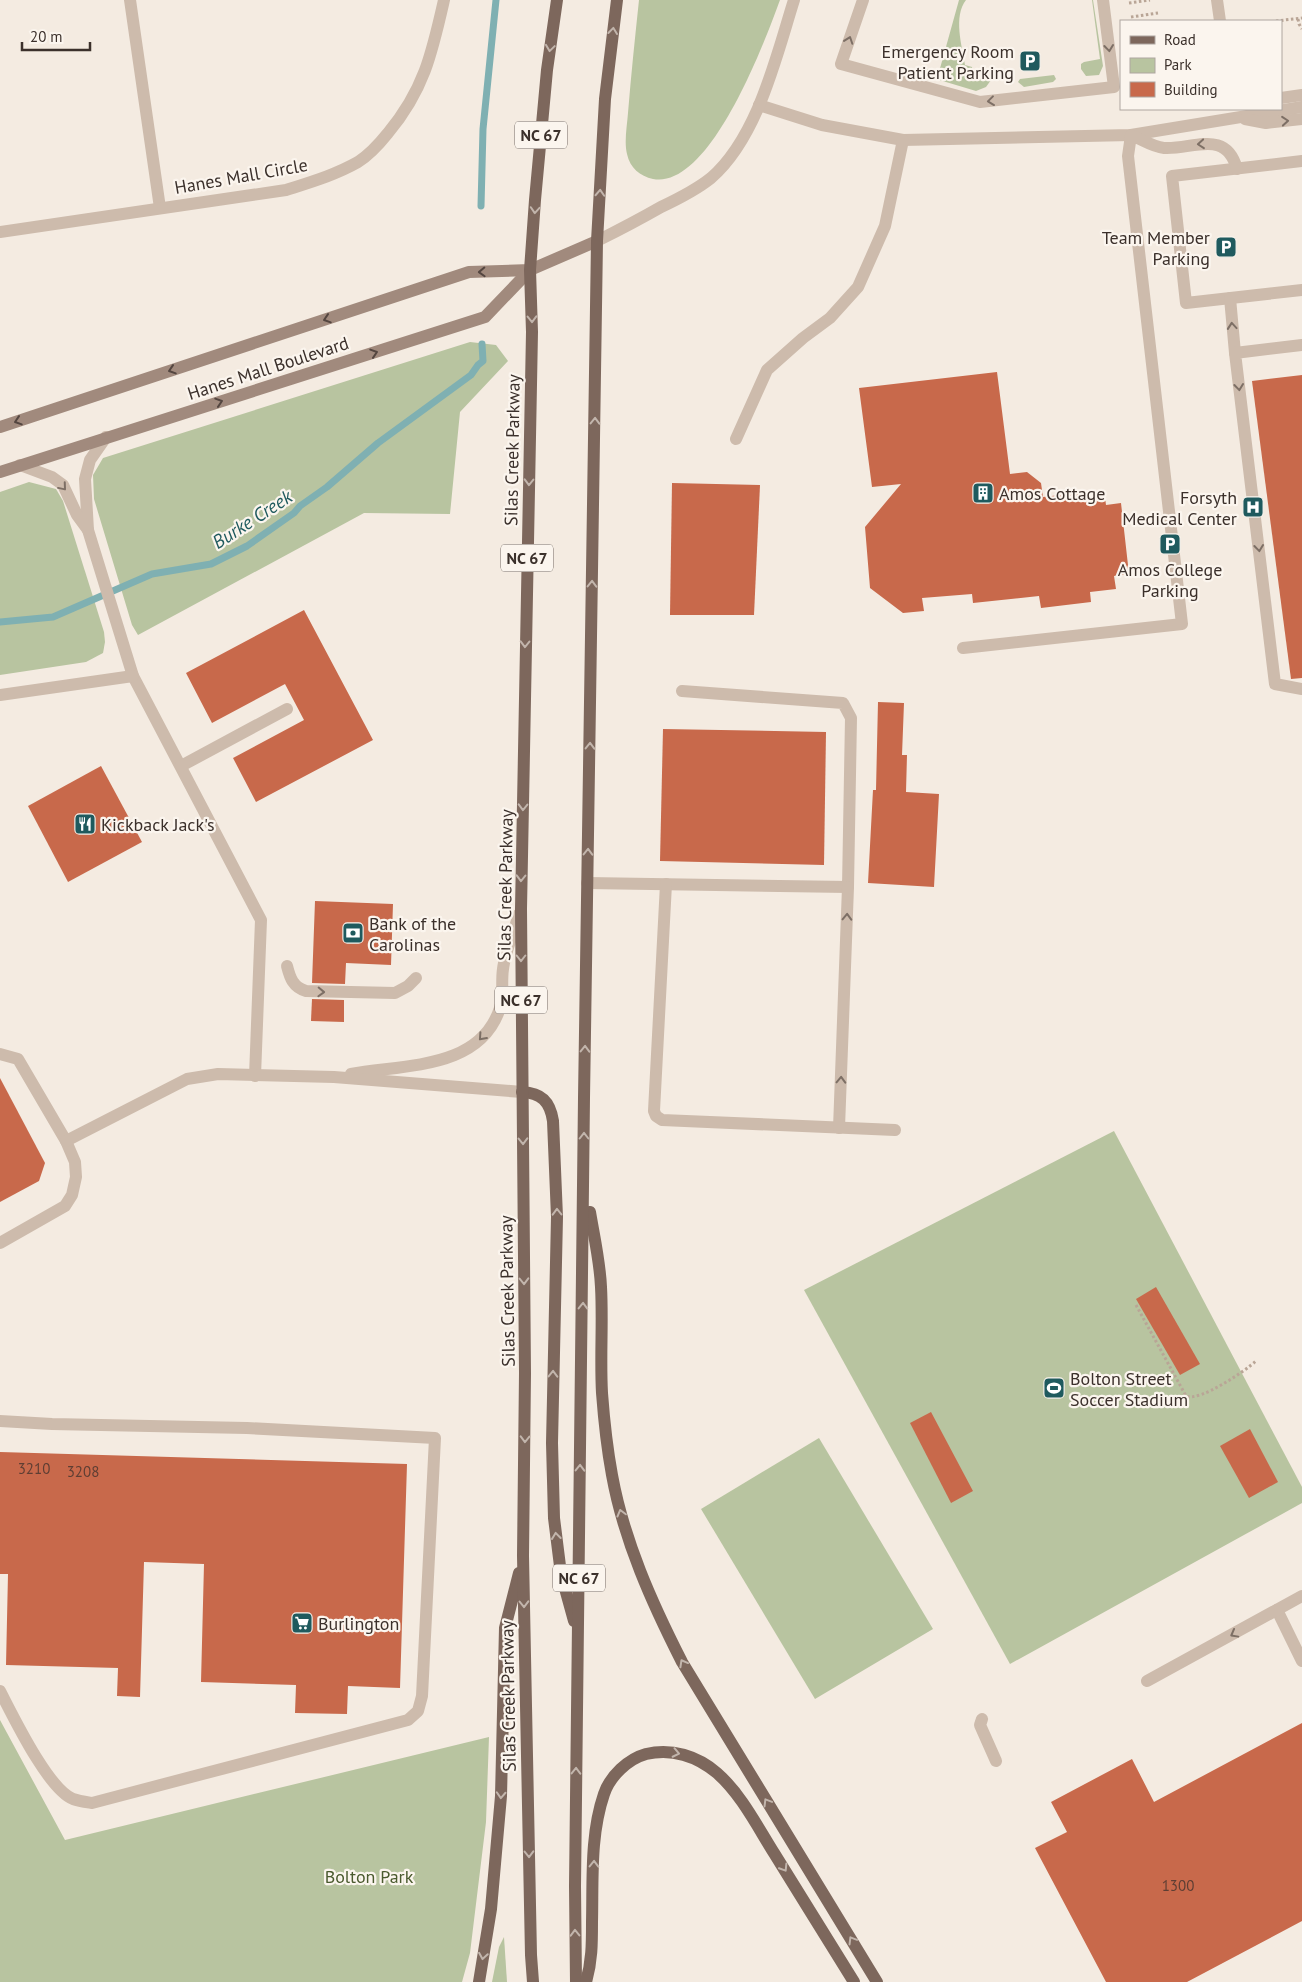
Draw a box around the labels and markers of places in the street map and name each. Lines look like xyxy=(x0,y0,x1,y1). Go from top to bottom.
place label: Emergency Room Patient Parking xyxy=(882,40,1014,84)
parking icon: Emergency Room Patient Parking xyxy=(1018,49,1042,73)
place label: Team Member Parking xyxy=(1102,226,1210,270)
parking icon: Team Member Parking xyxy=(1214,235,1238,259)
building icon: Amos Cottage xyxy=(971,481,995,505)
place label: Amos Cottage xyxy=(999,482,1105,505)
place label: Forsyth Medical Center xyxy=(1122,486,1237,530)
hospital icon: Forsyth Medical Center xyxy=(1241,495,1265,519)
parking icon: Amos College Parking xyxy=(1158,532,1182,556)
place label: Amos College Parking xyxy=(1118,558,1222,602)
restaurant icon: Kickback Jack's xyxy=(73,812,97,836)
place label: Kickback Jack's xyxy=(101,813,215,836)
place label: Bank of the Carolinas xyxy=(369,912,456,956)
bank icon: Bank of the Carolinas xyxy=(341,921,365,945)
place label: Bolton Street Soccer Stadium xyxy=(1070,1367,1188,1411)
sports icon: Bolton Street Soccer Stadium xyxy=(1042,1376,1066,1400)
supermarket icon: Burlington xyxy=(290,1611,314,1635)
place label: Burlington xyxy=(318,1612,399,1635)

